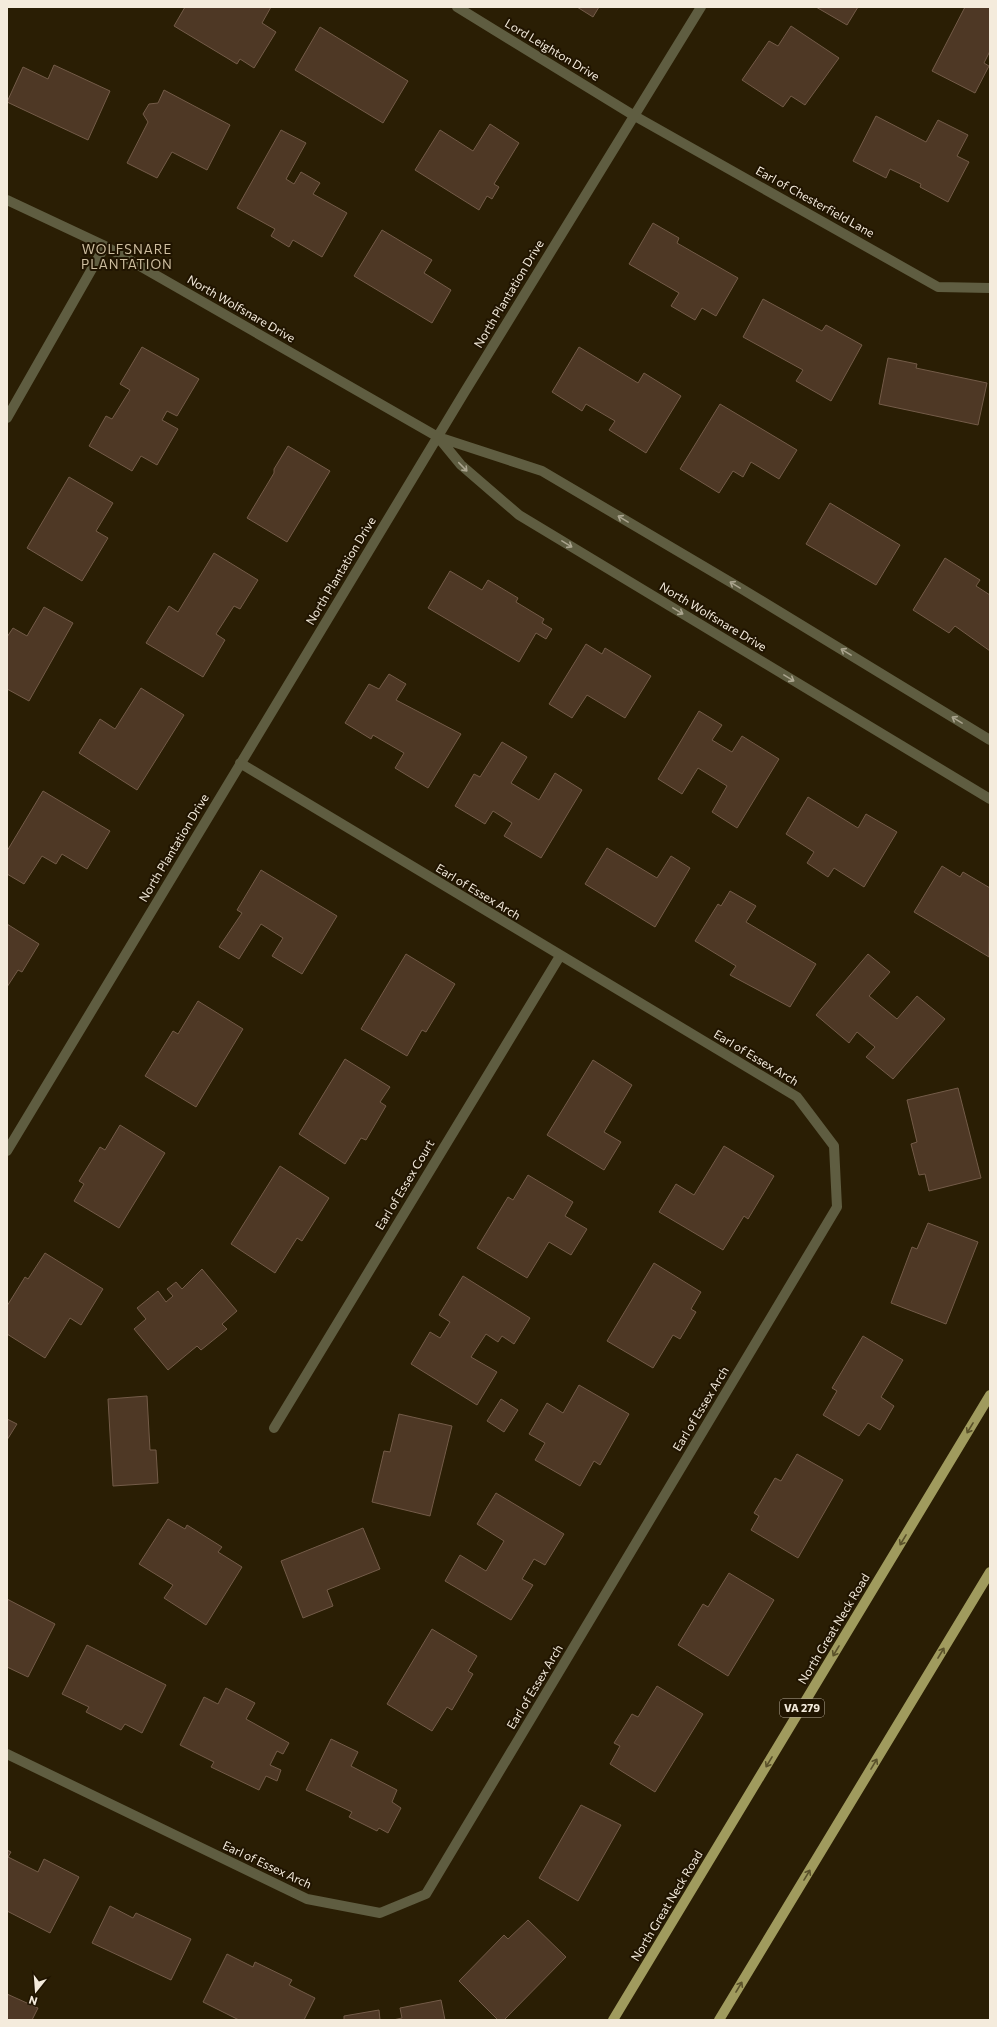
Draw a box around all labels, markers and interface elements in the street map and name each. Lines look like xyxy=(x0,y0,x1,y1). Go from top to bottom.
street label: Lord Leighton Drive xyxy=(503,15,602,83)
street label: Earl of Chesterfield Lane xyxy=(754,163,877,240)
street label: North Plantation Drive xyxy=(470,237,546,350)
district label: WOLFSNARE PLANTATION xyxy=(81,241,173,272)
street label: North Wolfsnare Drive xyxy=(185,272,298,345)
one-way arrow xyxy=(458,462,468,472)
street label: North Plantation Drive xyxy=(302,514,378,627)
one-way arrow xyxy=(617,514,629,522)
one-way arrow xyxy=(561,540,572,548)
street label: North Wolfsnare Drive xyxy=(658,579,769,654)
one-way arrow xyxy=(729,580,741,588)
one-way arrow xyxy=(672,607,683,615)
one-way arrow xyxy=(840,648,852,656)
one-way arrow xyxy=(783,675,795,683)
one-way arrow xyxy=(952,716,963,724)
street label: North Plantation Drive xyxy=(135,791,211,904)
street label: Earl of Essex Arch xyxy=(434,860,523,922)
street label: Earl of Essex Arch xyxy=(712,1026,801,1088)
street label: Earl of Essex Court xyxy=(372,1137,437,1232)
street label: Earl of Essex Arch xyxy=(669,1364,731,1453)
one-way arrow xyxy=(965,1422,973,1434)
one-way arrow xyxy=(898,1534,906,1546)
street label: North Great Neck Road xyxy=(795,1571,872,1686)
street label: Earl of Essex Arch xyxy=(503,1642,565,1731)
one-way arrow xyxy=(831,1645,839,1657)
one-way arrow xyxy=(937,1648,945,1659)
road number: VA 279 xyxy=(780,1699,824,1717)
one-way arrow xyxy=(764,1756,772,1768)
one-way arrow xyxy=(870,1758,878,1770)
street label: Earl of Essex Arch xyxy=(221,1837,314,1891)
street label: North Great Neck Road xyxy=(628,1848,705,1963)
one-way arrow xyxy=(803,1869,811,1881)
north arrow xyxy=(16,1971,56,2011)
one-way arrow xyxy=(736,1981,744,1993)
text: N xyxy=(27,1994,39,2008)

